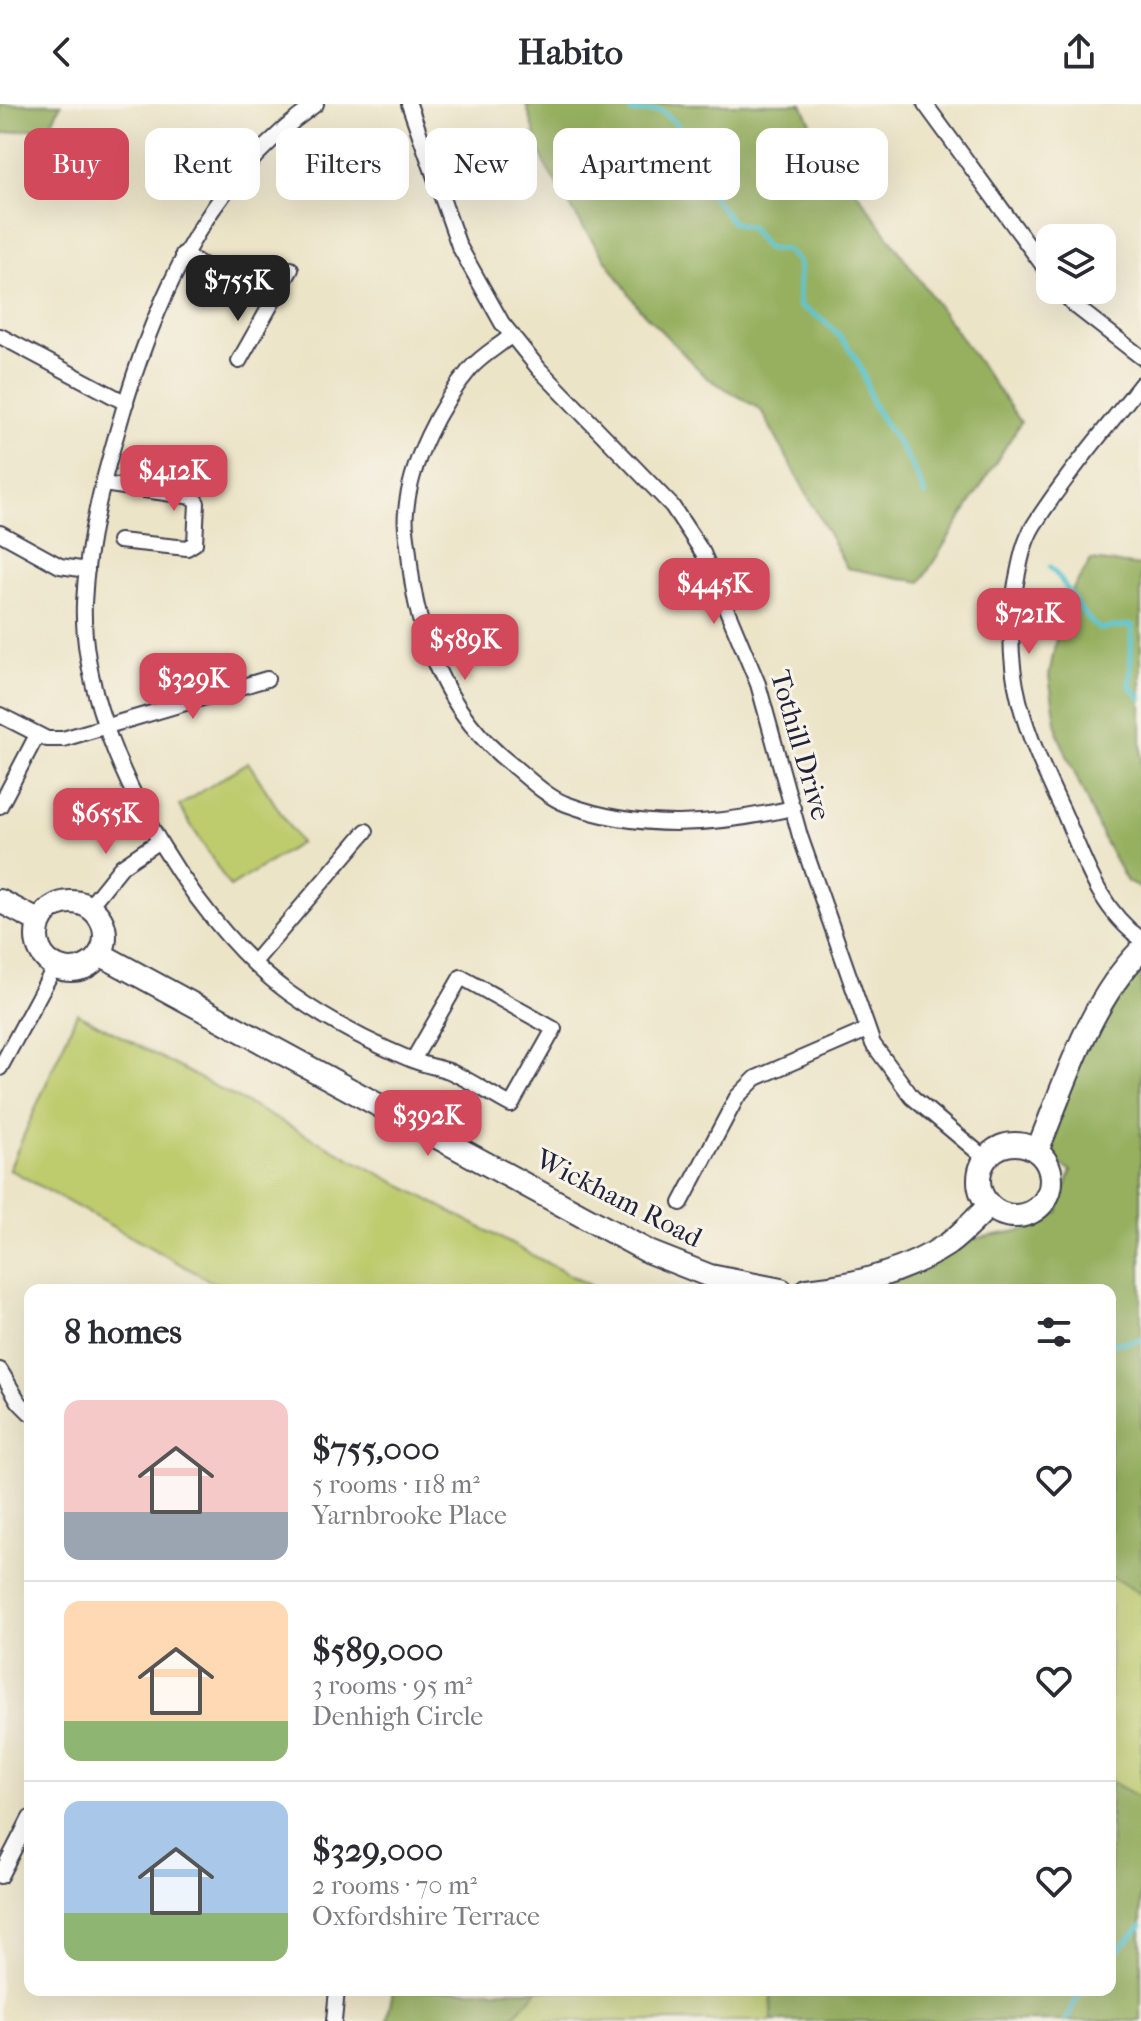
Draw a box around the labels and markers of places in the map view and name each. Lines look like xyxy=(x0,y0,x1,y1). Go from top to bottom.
pin: $755K xyxy=(182,255,294,323)
pin: $412K xyxy=(118,445,230,513)
pin: $445K xyxy=(658,558,770,626)
pin: $721K xyxy=(973,588,1085,656)
pin: $589K xyxy=(409,614,521,682)
pin: $329K xyxy=(137,653,249,721)
pin: $655K xyxy=(50,788,162,856)
pin: $392K xyxy=(372,1090,484,1158)

